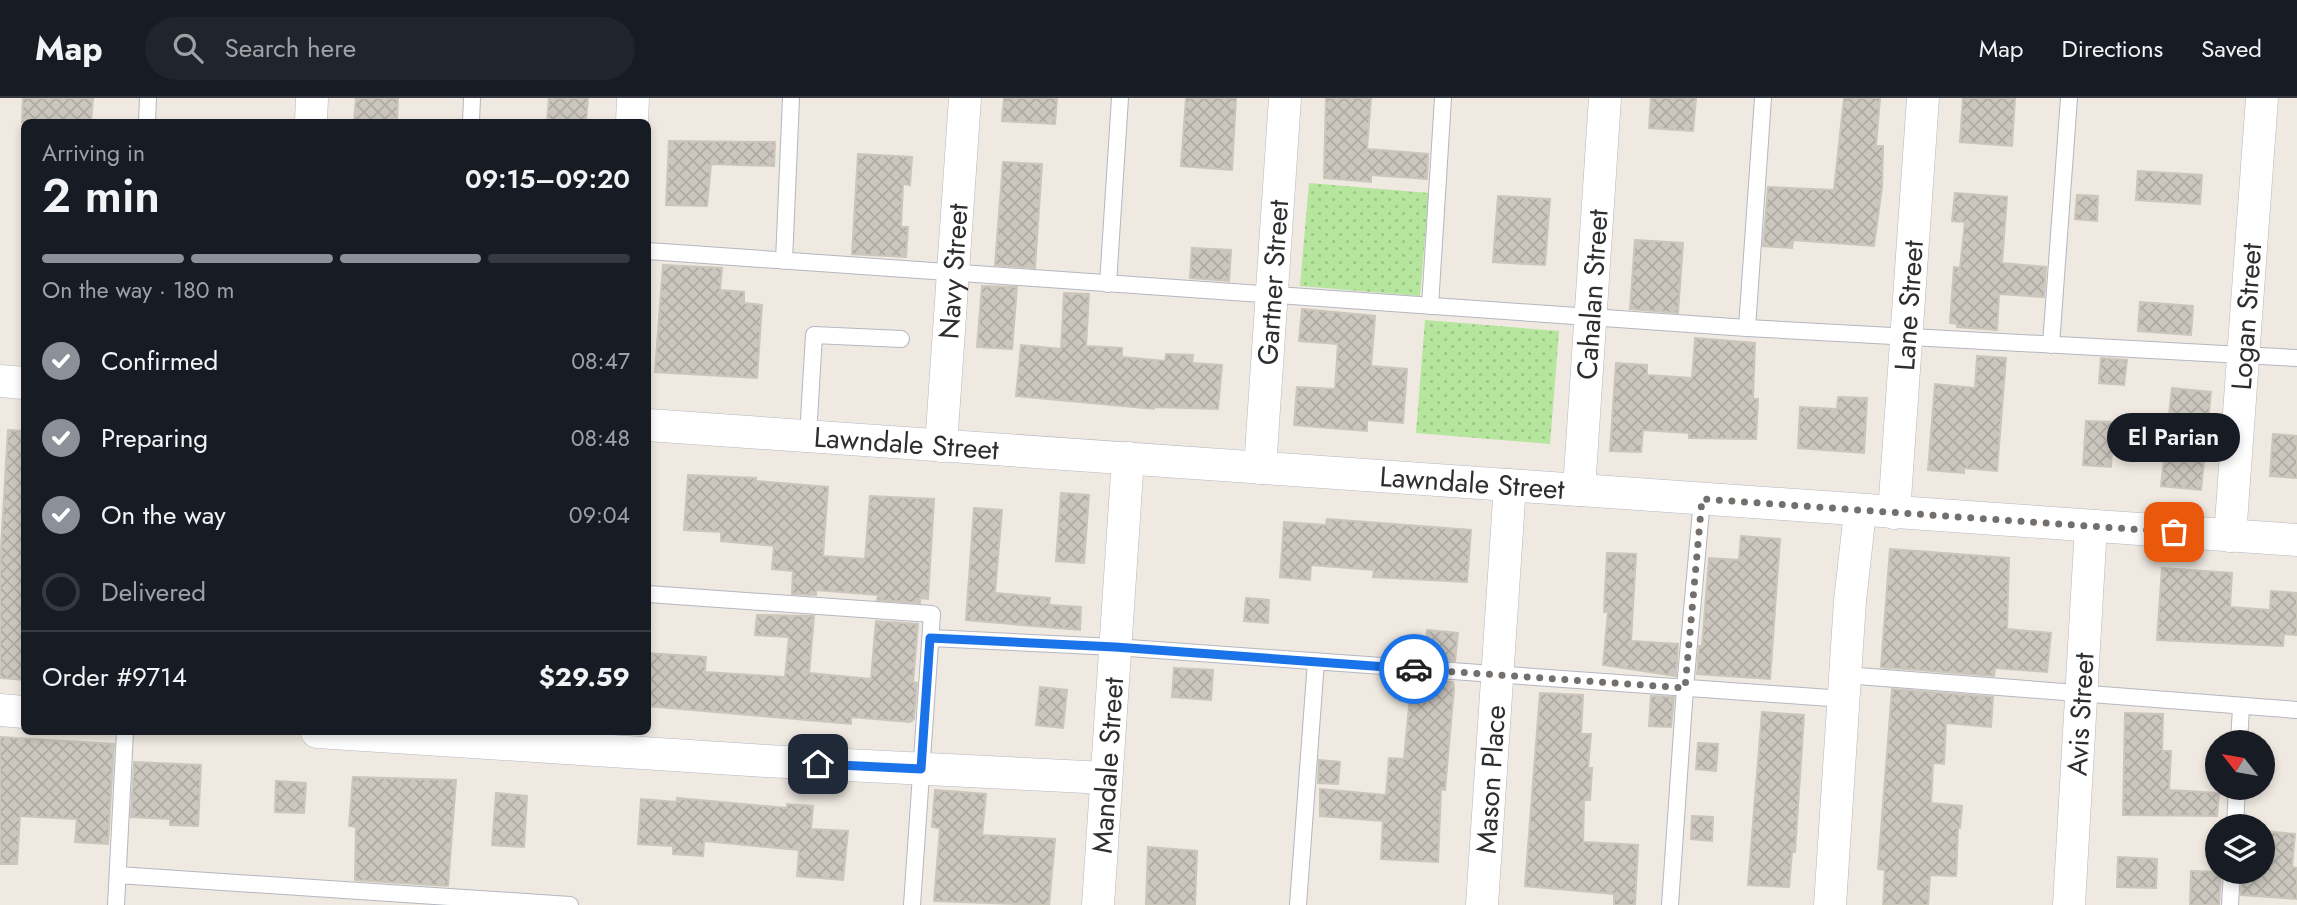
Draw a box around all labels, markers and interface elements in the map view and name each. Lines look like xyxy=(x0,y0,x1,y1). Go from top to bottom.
search box xyxy=(145,17,635,80)
text: Map xyxy=(35,25,103,72)
icon: search xyxy=(169,29,207,67)
text: Search here xyxy=(225,29,356,67)
text: Map xyxy=(1979,31,2024,66)
text: Directions xyxy=(2062,31,2163,66)
text: Saved xyxy=(2201,31,2262,66)
text: Arriving in xyxy=(42,136,145,170)
text: 09:15–09:20 xyxy=(465,160,630,198)
text: 2 min xyxy=(42,163,160,229)
street label: Gartner Street xyxy=(1247,198,1299,366)
street label: Navy Street xyxy=(928,202,978,341)
street label: Cahalan Street xyxy=(1566,208,1618,381)
street label: Lane Street xyxy=(1884,239,1934,372)
street label: Logan Street xyxy=(2220,241,2272,392)
text: On the way · 180 m xyxy=(42,273,234,307)
icon: check xyxy=(42,342,80,380)
text: Confirmed xyxy=(101,342,218,380)
text: 08:47 xyxy=(571,344,630,378)
callout: El Parian xyxy=(2108,413,2240,462)
street label: Lawndale Street xyxy=(813,416,1000,470)
icon: check xyxy=(42,419,80,457)
text: Preparing xyxy=(101,419,208,457)
text: El Parian xyxy=(2128,420,2219,454)
text: 08:48 xyxy=(571,421,630,455)
street label: Lawndale Street xyxy=(1378,456,1566,509)
icon: check xyxy=(42,496,80,534)
text: On the way xyxy=(101,496,226,534)
text: 09:04 xyxy=(569,498,630,532)
pin xyxy=(2144,502,2204,562)
icon: bag xyxy=(2155,513,2193,551)
text: Delivered xyxy=(101,573,206,611)
courier xyxy=(1379,634,1449,704)
icon: car xyxy=(1395,650,1433,688)
street label: Avis Street xyxy=(2056,651,2104,777)
text: Order #9714 xyxy=(42,658,187,696)
text: $29.59 xyxy=(539,658,630,696)
street label: Mandale Street xyxy=(1081,676,1134,855)
street label: Mason Place xyxy=(1465,704,1516,855)
north arrow xyxy=(2205,730,2275,800)
map controls xyxy=(2205,730,2275,884)
pin xyxy=(788,734,848,794)
icon: home xyxy=(799,745,837,783)
button: layers xyxy=(2205,814,2275,884)

